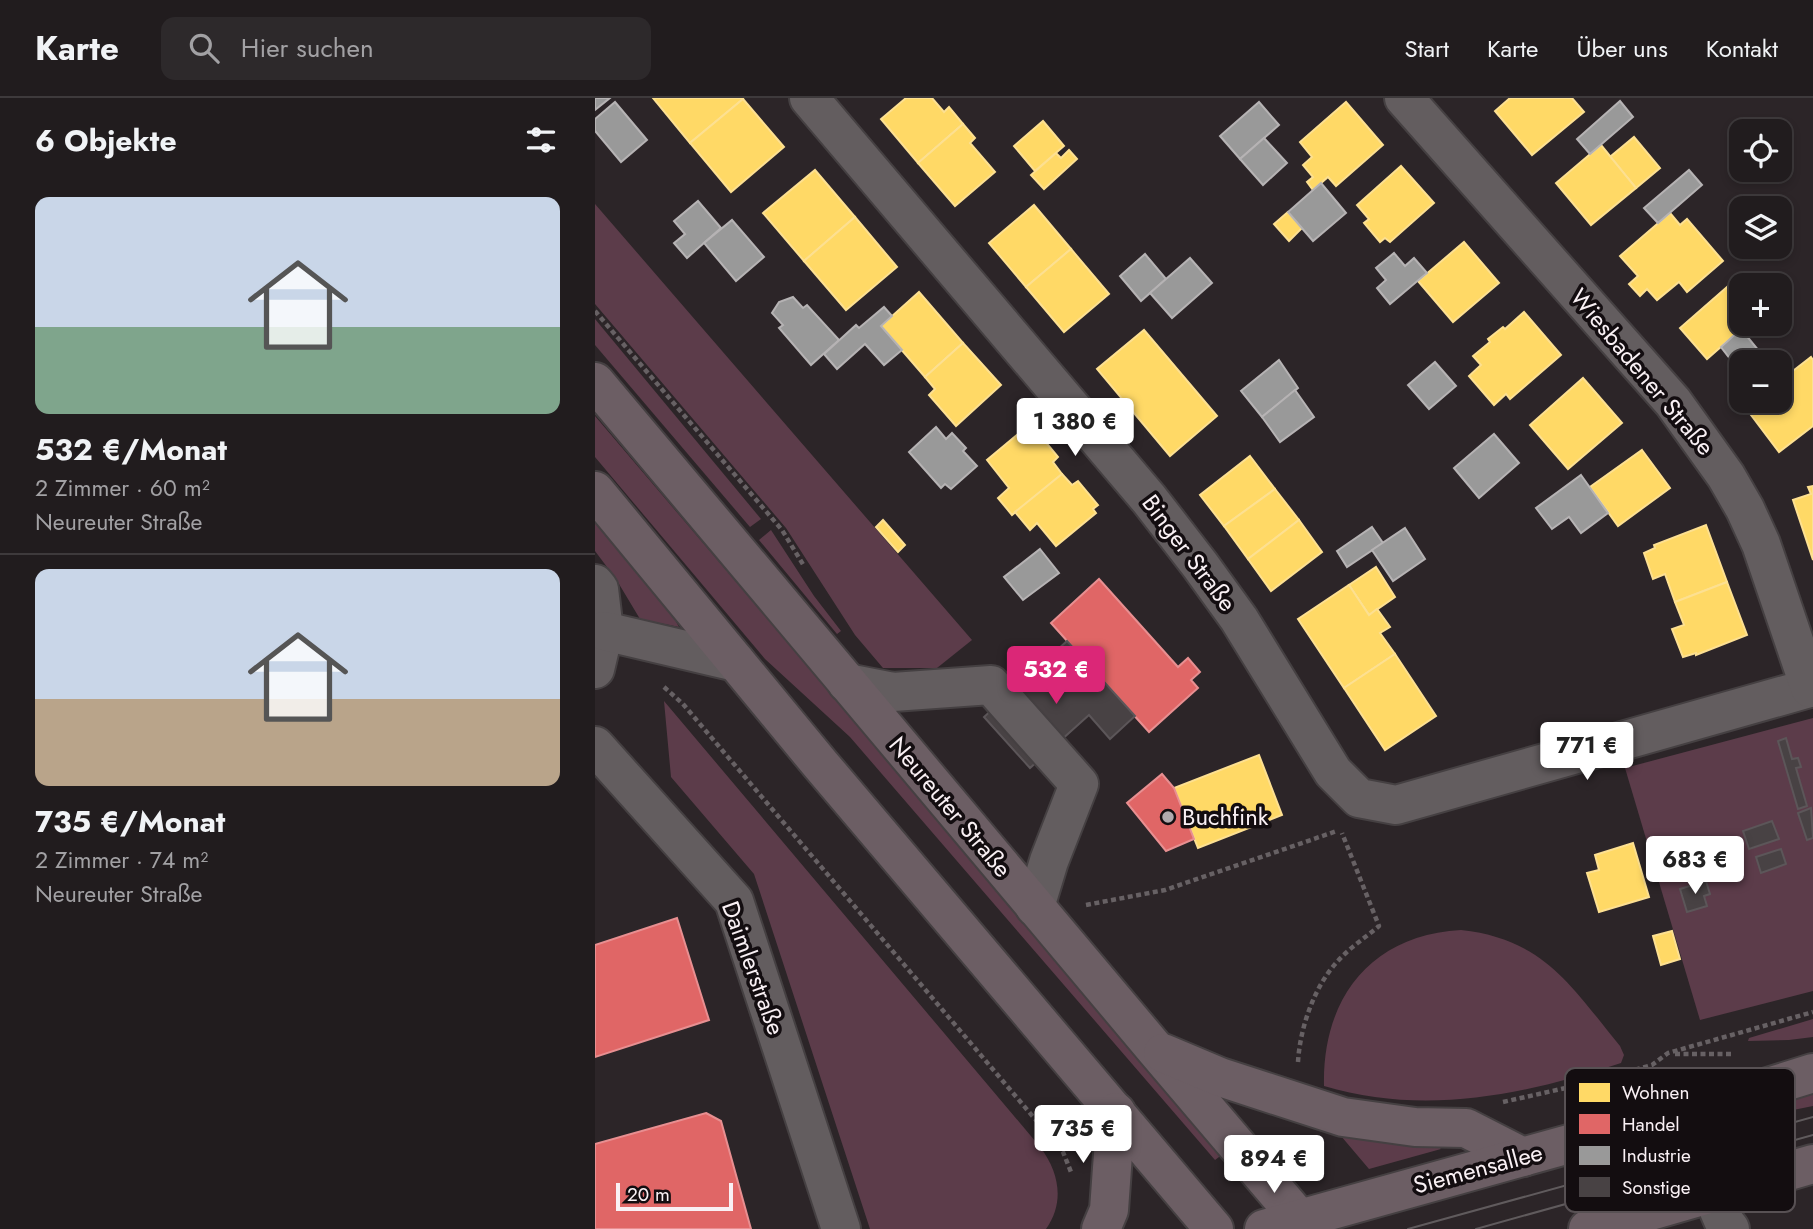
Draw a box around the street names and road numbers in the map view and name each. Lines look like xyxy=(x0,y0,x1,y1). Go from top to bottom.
street label: Wiesbadener Straße xyxy=(1562,281,1723,463)
street label: Binger Straße xyxy=(1134,487,1245,618)
street label: Neureuter Straße xyxy=(881,729,1020,885)
street label: Daimlerstraße xyxy=(713,896,794,1040)
street label: Siemensallee xyxy=(1409,1134,1546,1203)

